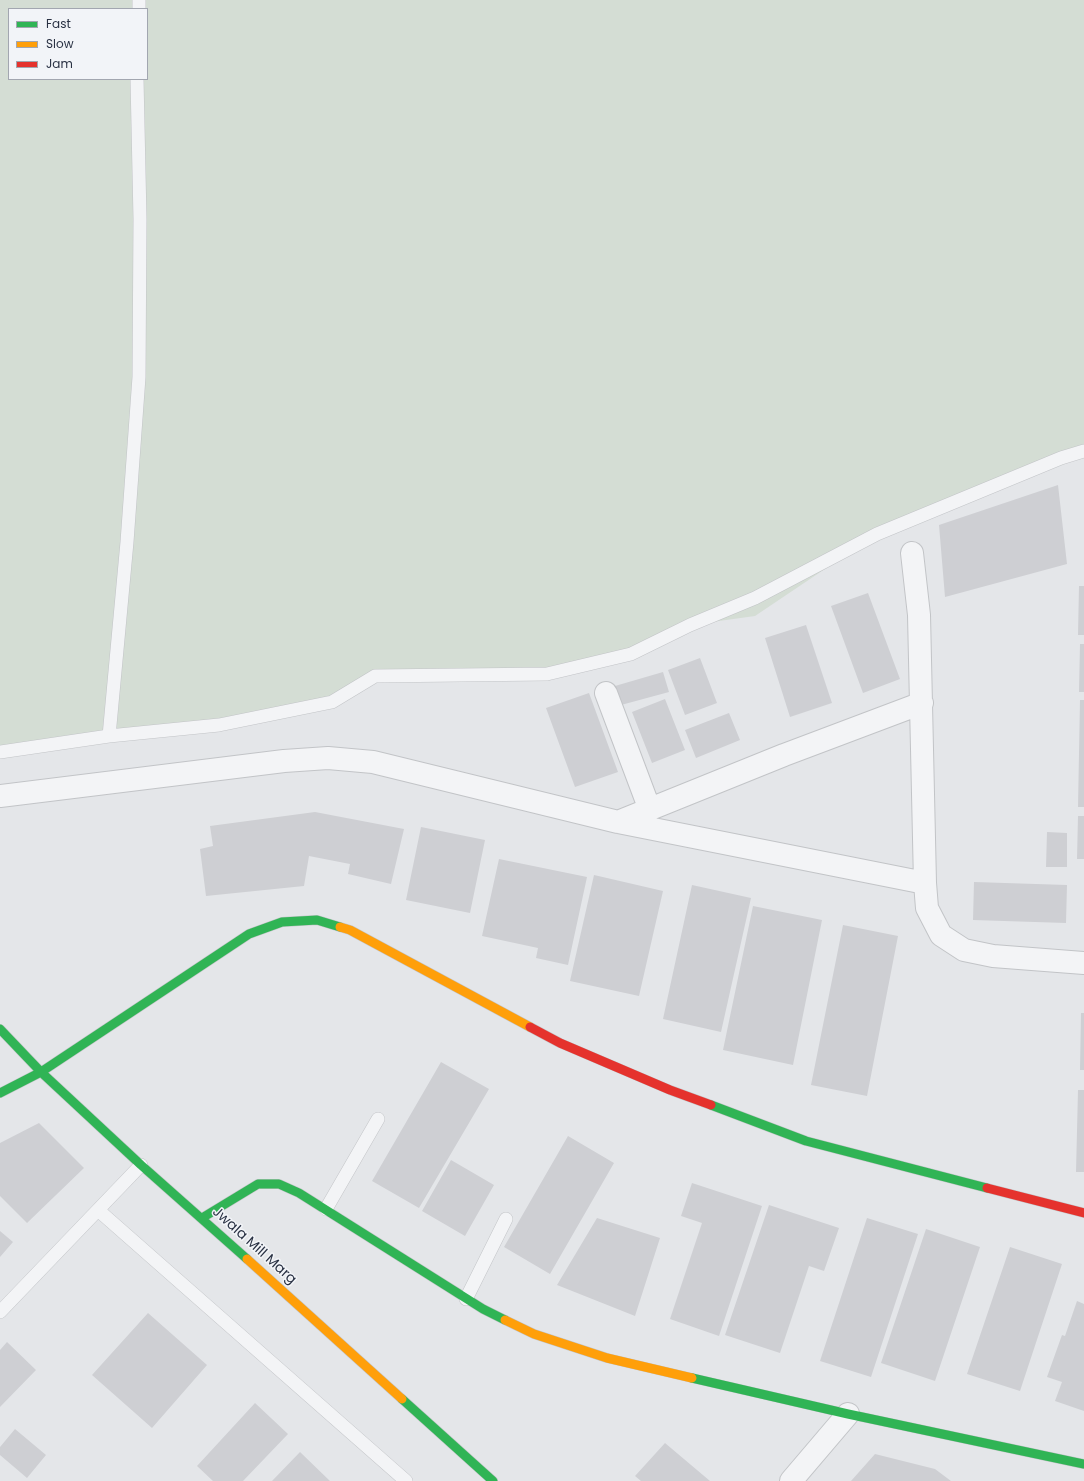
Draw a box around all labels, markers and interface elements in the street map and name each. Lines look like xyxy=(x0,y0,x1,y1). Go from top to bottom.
legend xyxy=(8,8,148,80)
text: Fast xyxy=(46,15,71,32)
text: Slow xyxy=(46,35,74,52)
text: Jam xyxy=(46,55,73,72)
street label: Jwala Mill Marg xyxy=(208,1204,300,1288)

